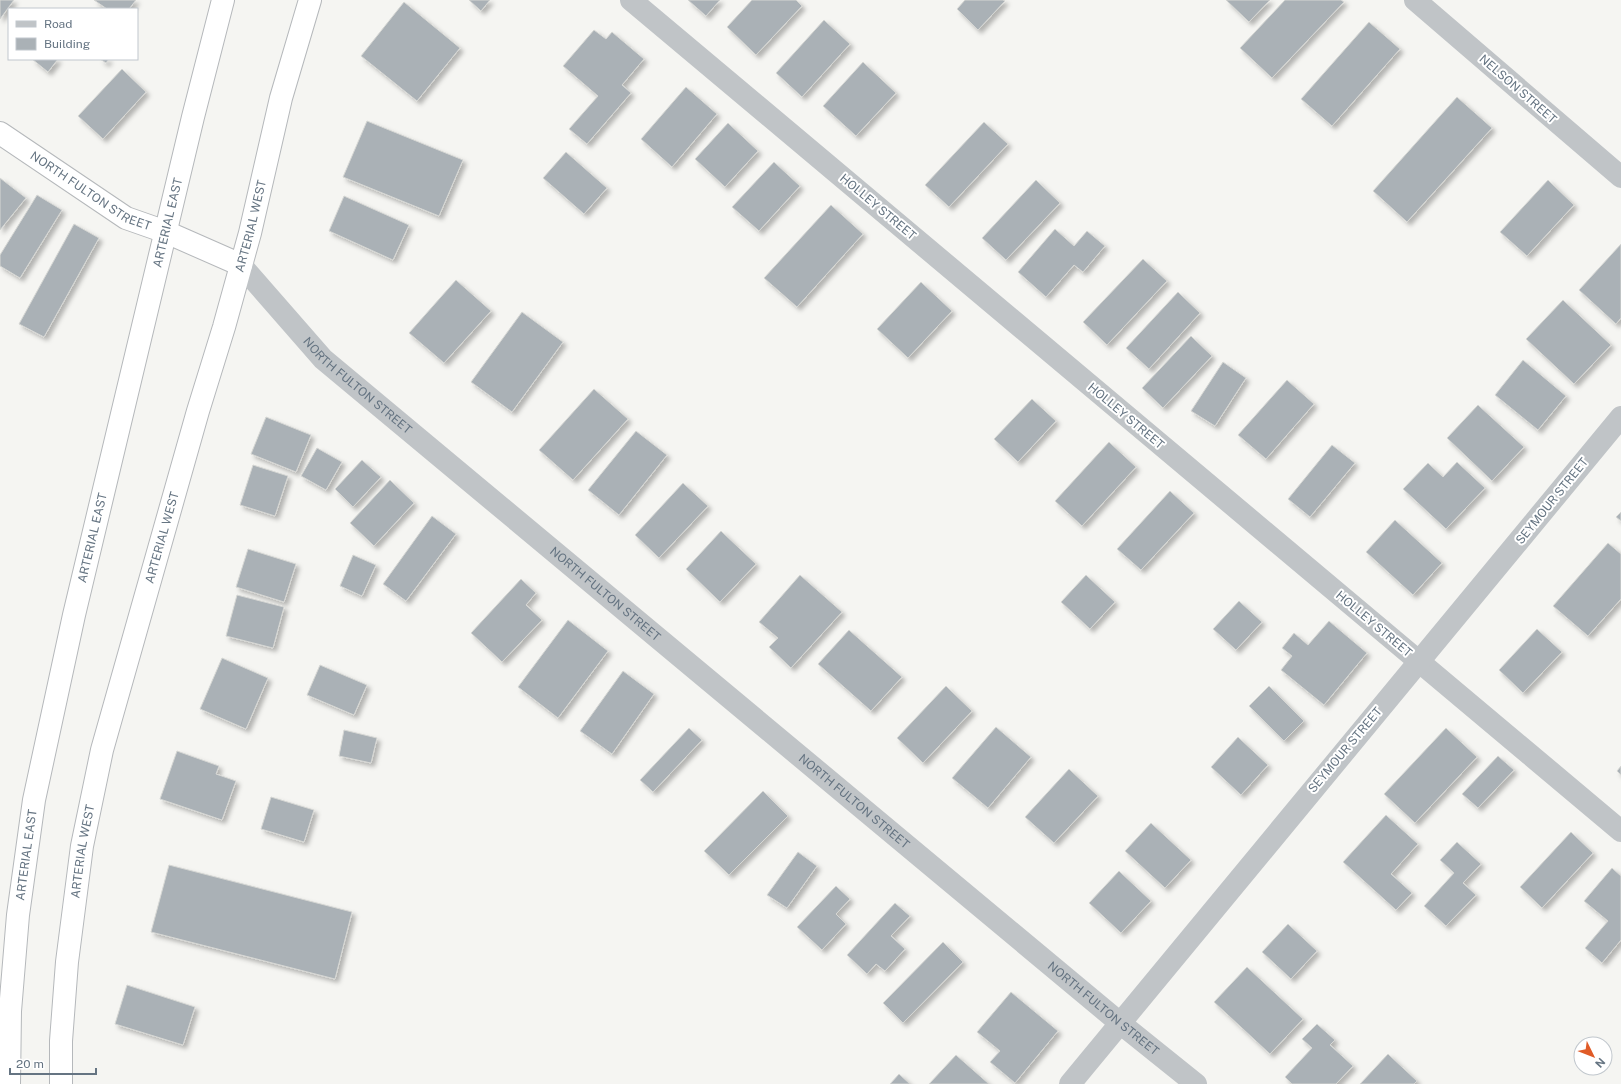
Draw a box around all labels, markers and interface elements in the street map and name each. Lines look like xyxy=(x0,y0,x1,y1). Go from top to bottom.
legend xyxy=(8,8,138,60)
text: Road xyxy=(44,17,72,31)
text: Building xyxy=(44,37,90,51)
street label: NELSON STREET xyxy=(1477,52,1559,126)
street label: NORTH FULTON STREET xyxy=(28,149,153,233)
street label: HOLLEY STREET xyxy=(837,171,919,243)
street label: ARTERIAL EAST xyxy=(150,176,185,269)
street label: ARTERIAL WEST xyxy=(232,178,269,274)
street label: NORTH FULTON STREET xyxy=(300,334,414,437)
street label: HOLLEY STREET xyxy=(1085,380,1167,452)
street label: SEYMOUR STREET xyxy=(1513,455,1591,547)
street label: ARTERIAL WEST xyxy=(143,490,182,585)
street label: ARTERIAL EAST xyxy=(75,492,110,584)
street label: NORTH FULTON STREET xyxy=(547,544,663,644)
street label: HOLLEY STREET xyxy=(1333,588,1415,660)
street label: SEYMOUR STREET xyxy=(1305,704,1385,796)
street label: NORTH FULTON STREET xyxy=(796,751,912,852)
street label: ARTERIAL WEST xyxy=(68,803,97,899)
street label: ARTERIAL EAST xyxy=(13,808,40,901)
street label: NORTH FULTON STREET xyxy=(1045,959,1162,1058)
north arrow xyxy=(1573,1036,1613,1076)
scale bar xyxy=(10,1050,96,1076)
text: N xyxy=(1593,1056,1608,1070)
text: 20 m xyxy=(16,1057,44,1071)

